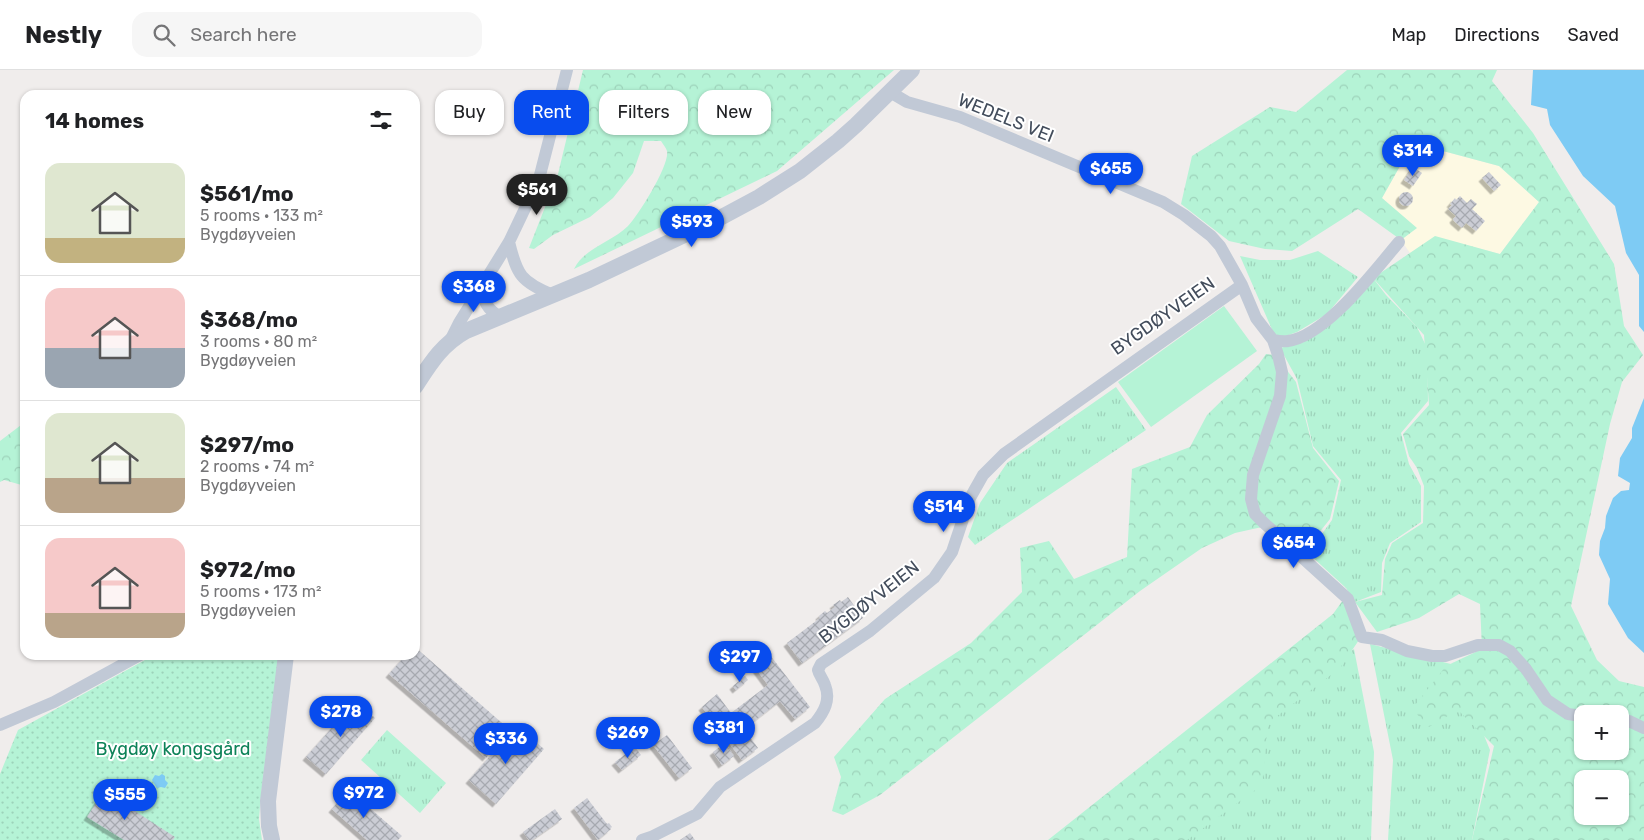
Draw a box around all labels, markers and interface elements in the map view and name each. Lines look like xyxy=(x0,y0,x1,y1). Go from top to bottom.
search box xyxy=(132,12,482,57)
text: Nestly xyxy=(25,21,102,49)
icon: search xyxy=(150,21,178,49)
text: Search here xyxy=(190,23,297,46)
text: Map xyxy=(1391,24,1426,46)
text: Directions xyxy=(1454,24,1540,46)
text: Saved xyxy=(1568,24,1619,46)
street label: WEDELS VEI xyxy=(955,89,1057,147)
chip: Buy xyxy=(435,90,504,135)
chip: Rent xyxy=(514,90,589,135)
chip: Filters xyxy=(599,90,688,135)
chip: New xyxy=(698,90,771,135)
icon: filters xyxy=(367,106,395,134)
text: 14 homes xyxy=(45,108,144,133)
pin: $314 xyxy=(1383,134,1443,177)
text: $314 xyxy=(1393,141,1433,160)
pin: $655 xyxy=(1081,152,1141,195)
text: $655 xyxy=(1090,159,1132,178)
pin: $561 xyxy=(507,174,567,216)
text: $561 xyxy=(517,180,557,199)
text: $561/mo xyxy=(200,181,294,206)
icon: home xyxy=(85,183,145,243)
text: 5 rooms · 133 m² xyxy=(200,206,323,225)
pin: $593 xyxy=(662,206,722,248)
text: $593 xyxy=(671,212,713,231)
text: Bygdøyveien xyxy=(200,225,296,244)
pin: $368 xyxy=(444,270,504,313)
street label: BYGDØYVEIEN xyxy=(1107,272,1219,360)
text: $368 xyxy=(453,277,495,296)
text: $368/mo xyxy=(200,307,298,332)
icon: home xyxy=(85,308,145,368)
text: 3 rooms · 80 m² xyxy=(200,332,317,351)
text: Bygdøyveien xyxy=(200,351,296,370)
text: $297/mo xyxy=(200,432,294,457)
icon: home xyxy=(85,433,145,493)
text: 2 rooms · 74 m² xyxy=(200,457,314,476)
text: Bygdøyveien xyxy=(200,476,296,495)
pin: $514 xyxy=(914,490,974,533)
text: $514 xyxy=(924,497,964,516)
pin: $654 xyxy=(1264,526,1324,569)
text: $654 xyxy=(1273,533,1315,552)
street label: BYGDØYVEIEN xyxy=(814,556,924,648)
text: $972/mo xyxy=(200,557,296,582)
icon: home xyxy=(85,558,145,618)
text: 5 rooms · 173 m² xyxy=(200,582,322,601)
text: Bygdøyveien xyxy=(200,601,296,620)
pin: $297 xyxy=(710,640,770,683)
text: $297 xyxy=(720,647,760,666)
pin: $278 xyxy=(311,696,371,738)
text: $278 xyxy=(320,702,362,721)
map controls xyxy=(1574,705,1629,825)
button: + xyxy=(1574,705,1629,760)
pin: $381 xyxy=(694,712,754,754)
pin: $269 xyxy=(598,716,658,759)
text: $381 xyxy=(704,718,744,737)
pin: $336 xyxy=(476,722,536,765)
text: $269 xyxy=(607,723,649,742)
text: $336 xyxy=(485,729,527,748)
park label: Bygdøy kongsgård xyxy=(96,738,251,760)
button: − xyxy=(1574,770,1629,825)
pin: $972 xyxy=(334,776,394,819)
pin: $555 xyxy=(95,778,155,821)
text: $972 xyxy=(344,783,384,802)
text: $555 xyxy=(104,785,146,804)

